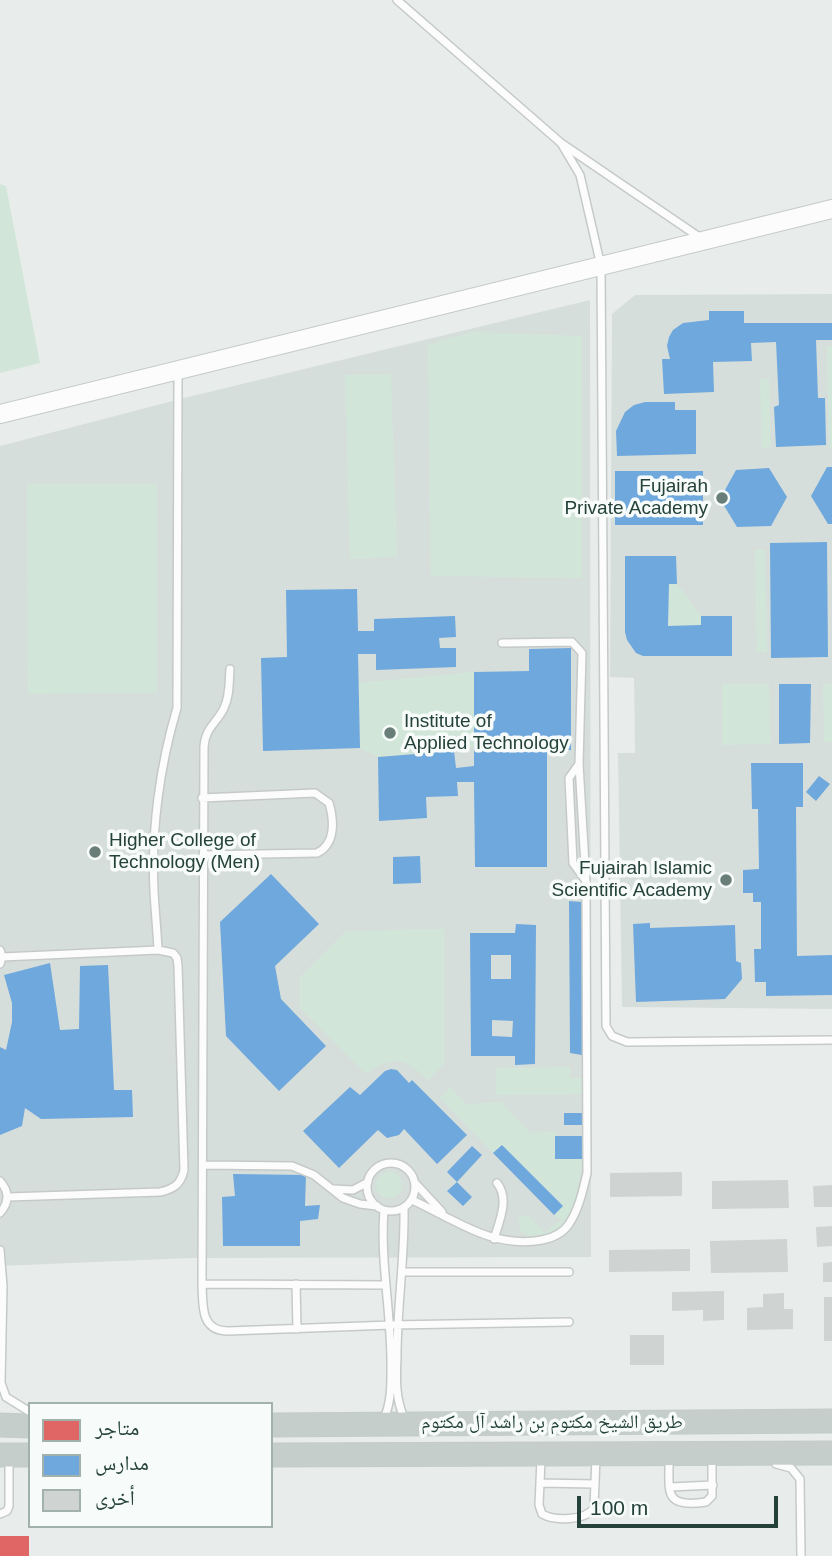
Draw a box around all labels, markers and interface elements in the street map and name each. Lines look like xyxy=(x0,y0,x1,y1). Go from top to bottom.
place label: Fujairah Private Academy xyxy=(564,476,708,520)
marker: Fujairah Private Academy xyxy=(714,490,730,506)
place label: Institute of Applied Technology xyxy=(404,711,569,755)
marker: Institute of Applied Technology xyxy=(382,725,398,741)
place label: Higher College of Technology (Men) xyxy=(109,830,260,874)
marker: Higher College of Technology (Men) xyxy=(87,844,103,860)
place label: Fujairah Islamic Scientific Academy xyxy=(551,858,712,902)
marker: Fujairah Islamic Scientific Academy xyxy=(718,872,734,888)
legend xyxy=(28,1402,273,1528)
street label: طريق الشيخ مكتوم بن راشد آل مكتوم xyxy=(421,1412,683,1434)
text: متاجر xyxy=(95,1416,139,1439)
text: مدارس xyxy=(95,1451,149,1474)
scale bar xyxy=(580,1482,781,1526)
text: أخرى xyxy=(95,1486,135,1509)
text: 100 m xyxy=(590,1496,648,1519)

